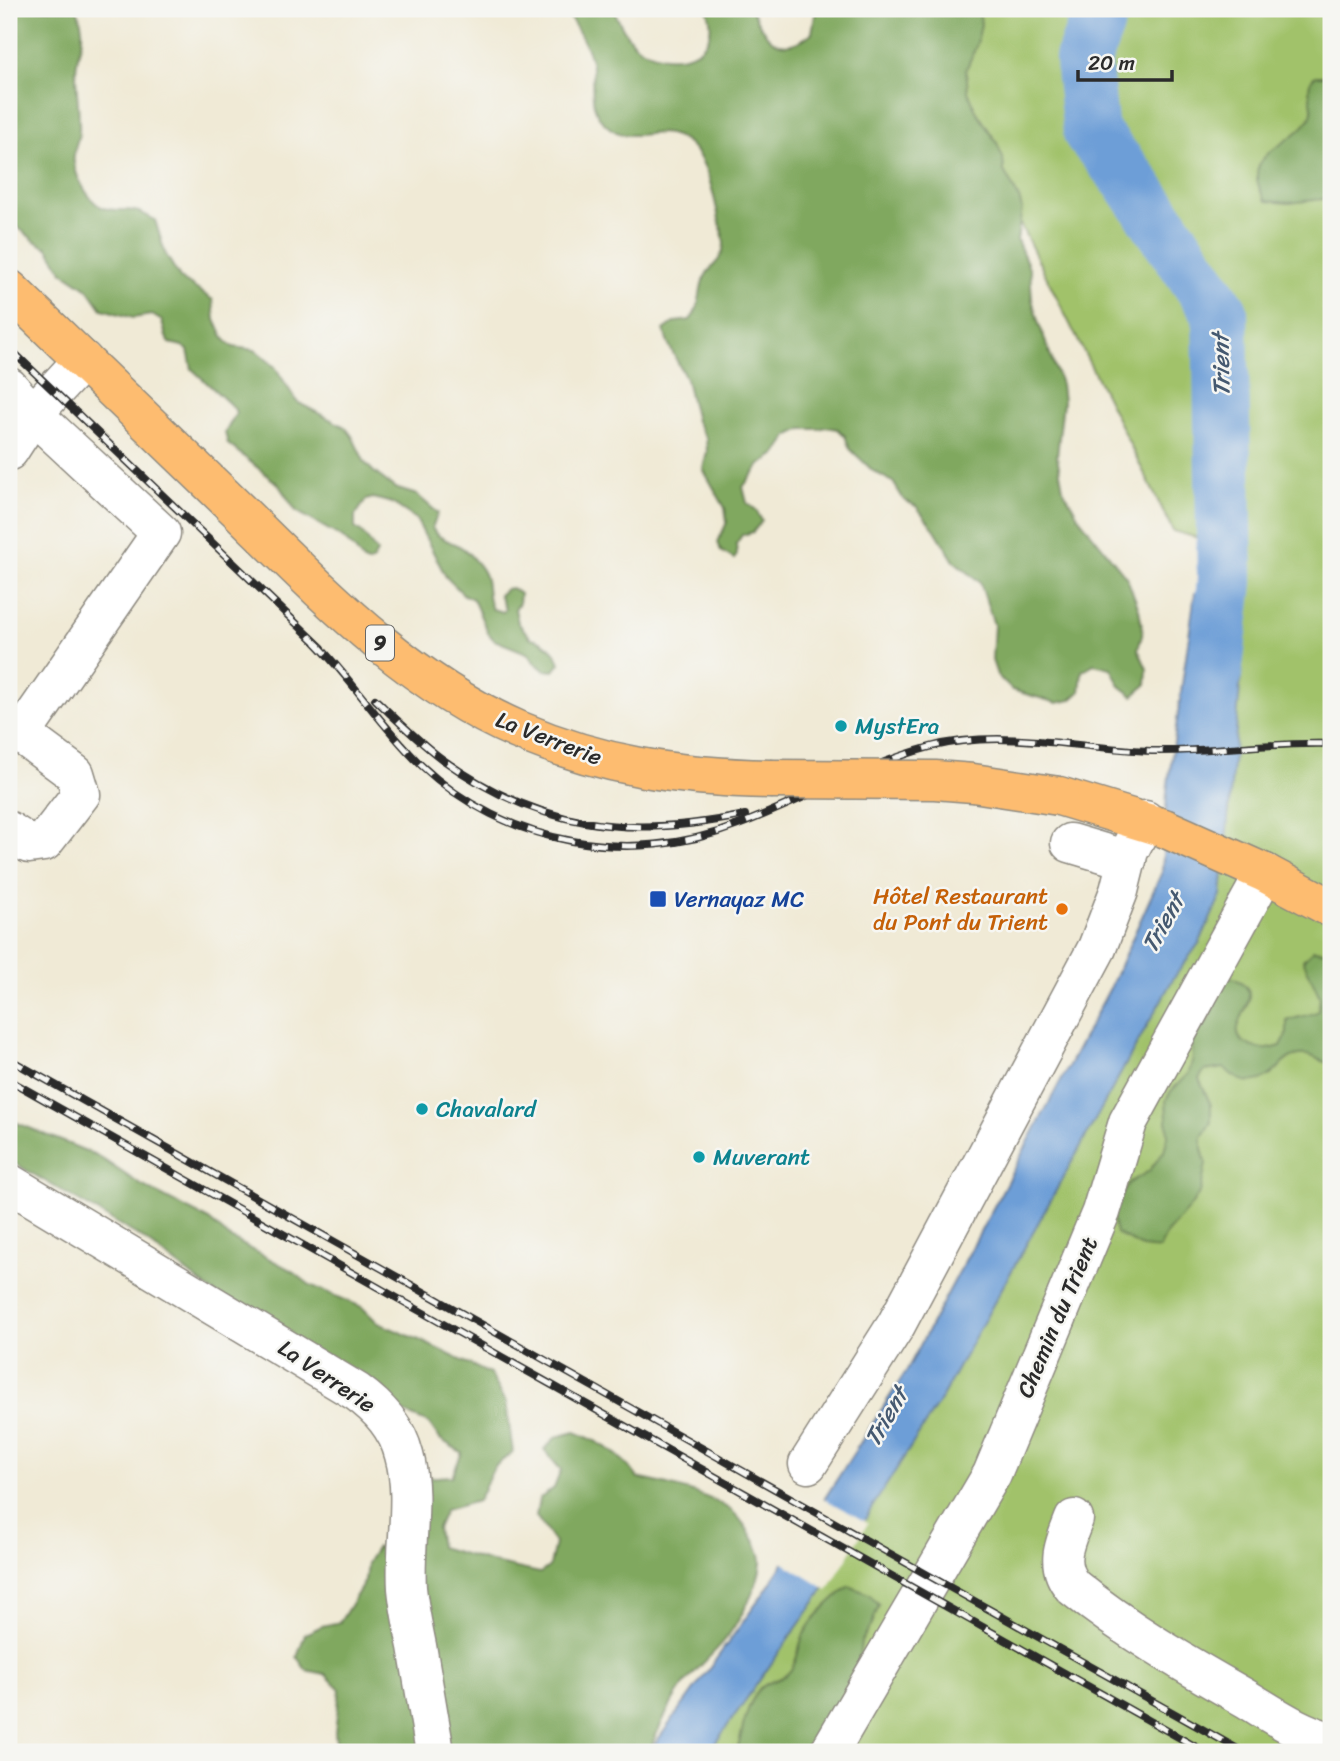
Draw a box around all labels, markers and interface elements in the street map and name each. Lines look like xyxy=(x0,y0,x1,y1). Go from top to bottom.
scale bar xyxy=(1078,38,1172,82)
text: 20 m xyxy=(1088,44,1135,82)
water label: Trient xyxy=(1199,329,1243,397)
road number: 9 xyxy=(366,626,394,660)
street label: La Verrerie xyxy=(490,699,608,778)
place label: MystEra xyxy=(855,706,939,747)
marker: MystEra xyxy=(833,718,849,734)
place label: Hôtel Restaurant du Pont du Trient xyxy=(873,876,1048,943)
place label: Vernayaz MC xyxy=(674,879,804,920)
water label: Trient xyxy=(1129,882,1199,961)
marker: Vernayaz MC xyxy=(648,889,668,909)
marker: Hôtel Restaurant du Pont du Trient xyxy=(1054,901,1070,917)
place label: Chavalard xyxy=(436,1089,538,1130)
marker: Chavalard xyxy=(414,1101,430,1117)
place label: Muverant xyxy=(713,1137,810,1178)
marker: Muverant xyxy=(691,1149,707,1165)
street label: Chemin du Trient xyxy=(1005,1230,1110,1404)
street label: La Verrerie xyxy=(269,1328,384,1425)
water label: Trient xyxy=(852,1376,922,1455)

